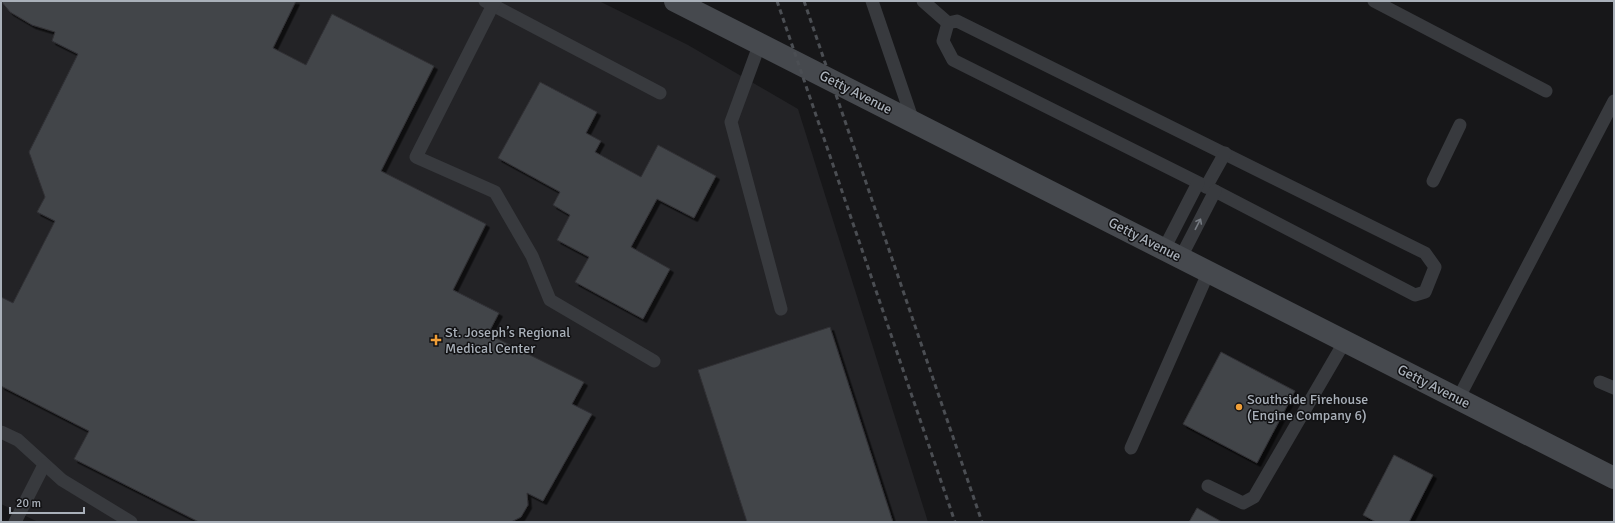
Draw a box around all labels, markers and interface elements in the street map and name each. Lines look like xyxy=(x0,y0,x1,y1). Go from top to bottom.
street label: Getty Avenue xyxy=(817,67,895,118)
street label: Getty Avenue xyxy=(1106,214,1184,265)
one-way arrow xyxy=(1195,218,1202,230)
place label: St. Joseph’s Regional Medical Center xyxy=(445,324,570,357)
marker: St. Joseph’s Regional Medical Center xyxy=(430,334,442,346)
street label: Getty Avenue xyxy=(1395,361,1473,412)
place label: Southside Firehouse (Engine Company 6) xyxy=(1247,391,1368,424)
marker: Southside Firehouse (Engine Company 6) xyxy=(1234,402,1244,412)
scale bar xyxy=(10,489,84,515)
text: 20 m xyxy=(16,496,41,511)

